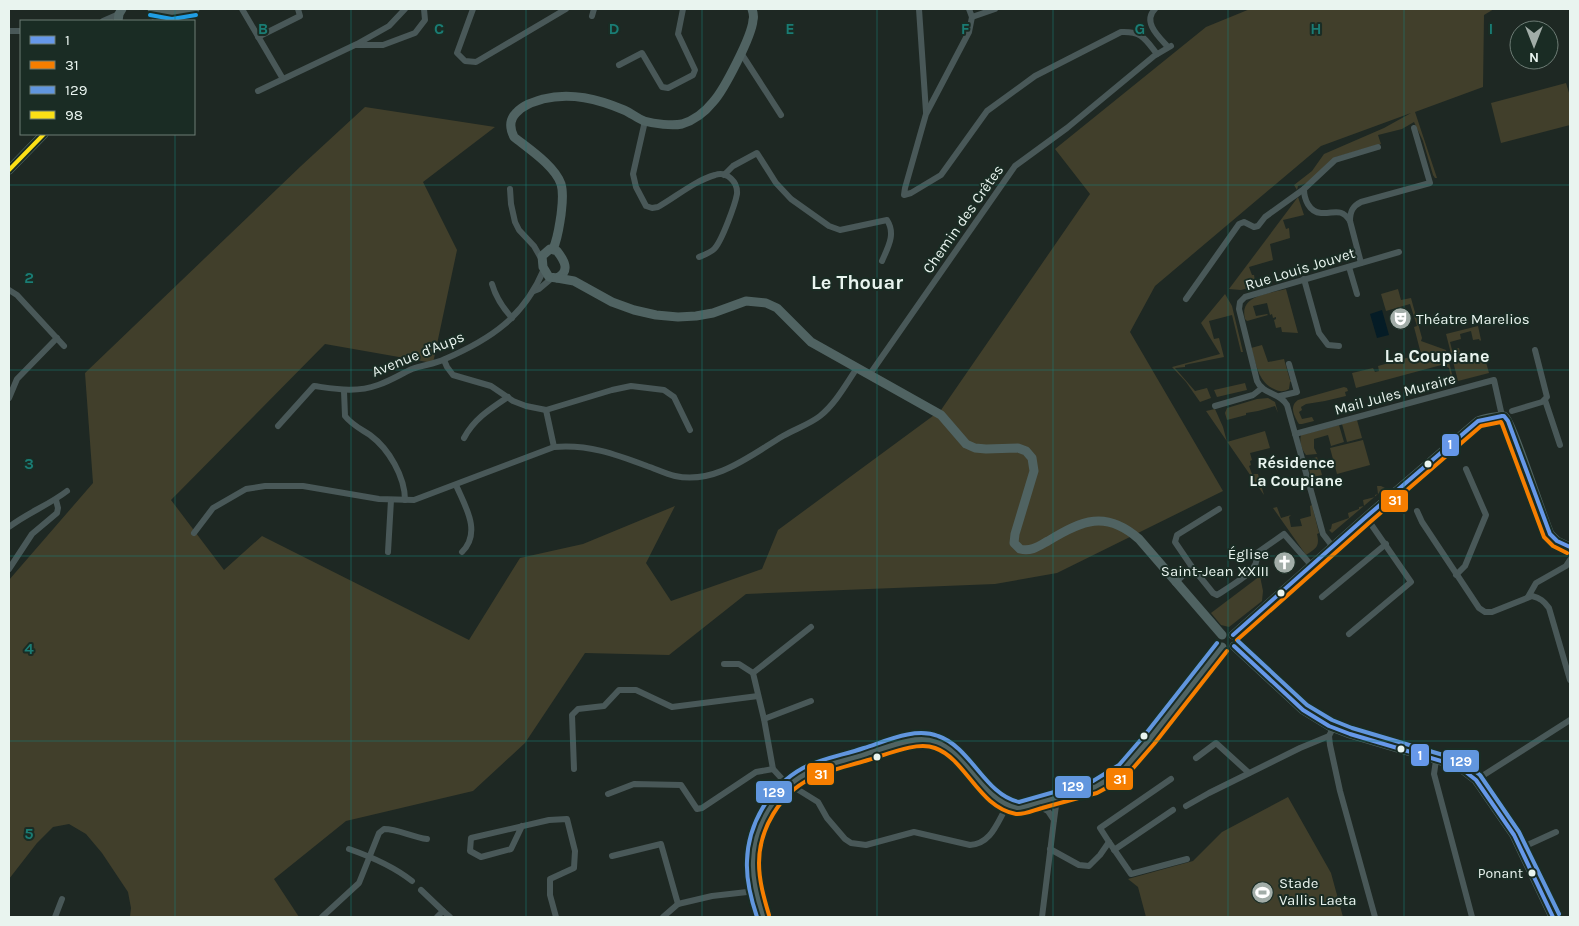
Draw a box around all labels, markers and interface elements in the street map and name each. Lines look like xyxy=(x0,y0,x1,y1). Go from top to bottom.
text: B xyxy=(258,19,268,38)
text: C xyxy=(434,19,444,38)
text: D xyxy=(609,19,620,38)
text: E xyxy=(785,19,795,38)
text: F xyxy=(961,19,970,38)
text: G xyxy=(1135,19,1145,38)
text: H xyxy=(1310,19,1322,38)
text: I xyxy=(1489,19,1493,38)
legend xyxy=(20,20,195,135)
north arrow xyxy=(1509,20,1559,70)
text: 1 xyxy=(65,31,70,49)
text: N xyxy=(1529,49,1539,66)
text: 31 xyxy=(65,56,79,74)
text: 129 xyxy=(65,81,87,99)
text: 98 xyxy=(65,106,83,124)
street label: Chemin des Crêtes xyxy=(919,161,1007,277)
street label: Rue Louis Jouvet xyxy=(1243,244,1357,294)
text: 2 xyxy=(24,268,34,287)
district label: Le Thouar xyxy=(811,271,903,294)
theatre icon: Théatre Marelios xyxy=(1388,307,1412,331)
place label: Théatre Marelios xyxy=(1416,310,1530,328)
street label: Avenue d'Aups xyxy=(369,327,467,381)
district label: La Coupiane xyxy=(1384,345,1490,367)
street label: Mail Jules Muraire xyxy=(1332,369,1458,419)
line badge: 1 xyxy=(1441,433,1460,457)
text: 1 xyxy=(1448,436,1453,453)
district label: Résidence La Coupiane xyxy=(1249,453,1343,490)
text: 3 xyxy=(24,454,34,473)
unlabelled marker xyxy=(1423,459,1433,469)
line badge: 31 xyxy=(1380,489,1409,513)
text: 31 xyxy=(1388,492,1402,509)
place label: Église Saint-Jean XXIII xyxy=(1161,545,1269,580)
church icon: Église Saint-Jean XXIII xyxy=(1273,551,1297,575)
unlabelled marker xyxy=(1276,588,1286,598)
text: 4 xyxy=(24,639,34,658)
unlabelled marker xyxy=(1139,731,1149,741)
line badge: 1 xyxy=(1410,743,1430,767)
unlabelled marker xyxy=(1396,744,1406,754)
text: 1 xyxy=(1418,747,1423,764)
line badge: 129 xyxy=(1442,749,1480,773)
unlabelled marker xyxy=(872,752,882,762)
text: 129 xyxy=(1450,753,1472,770)
line badge: 31 xyxy=(806,762,835,786)
text: 31 xyxy=(814,766,828,783)
line badge: 31 xyxy=(1105,767,1134,791)
text: 31 xyxy=(1113,771,1127,788)
line badge: 129 xyxy=(1054,775,1092,799)
text: 129 xyxy=(1062,778,1084,795)
line badge: 129 xyxy=(755,780,793,804)
text: 129 xyxy=(763,784,785,801)
text: 5 xyxy=(24,824,34,843)
place label: Ponant xyxy=(1478,865,1523,882)
marker: Ponant xyxy=(1527,868,1537,878)
place label: Stade Vallis Laeta xyxy=(1279,874,1356,909)
sports icon: Stade Vallis Laeta xyxy=(1251,880,1275,904)

